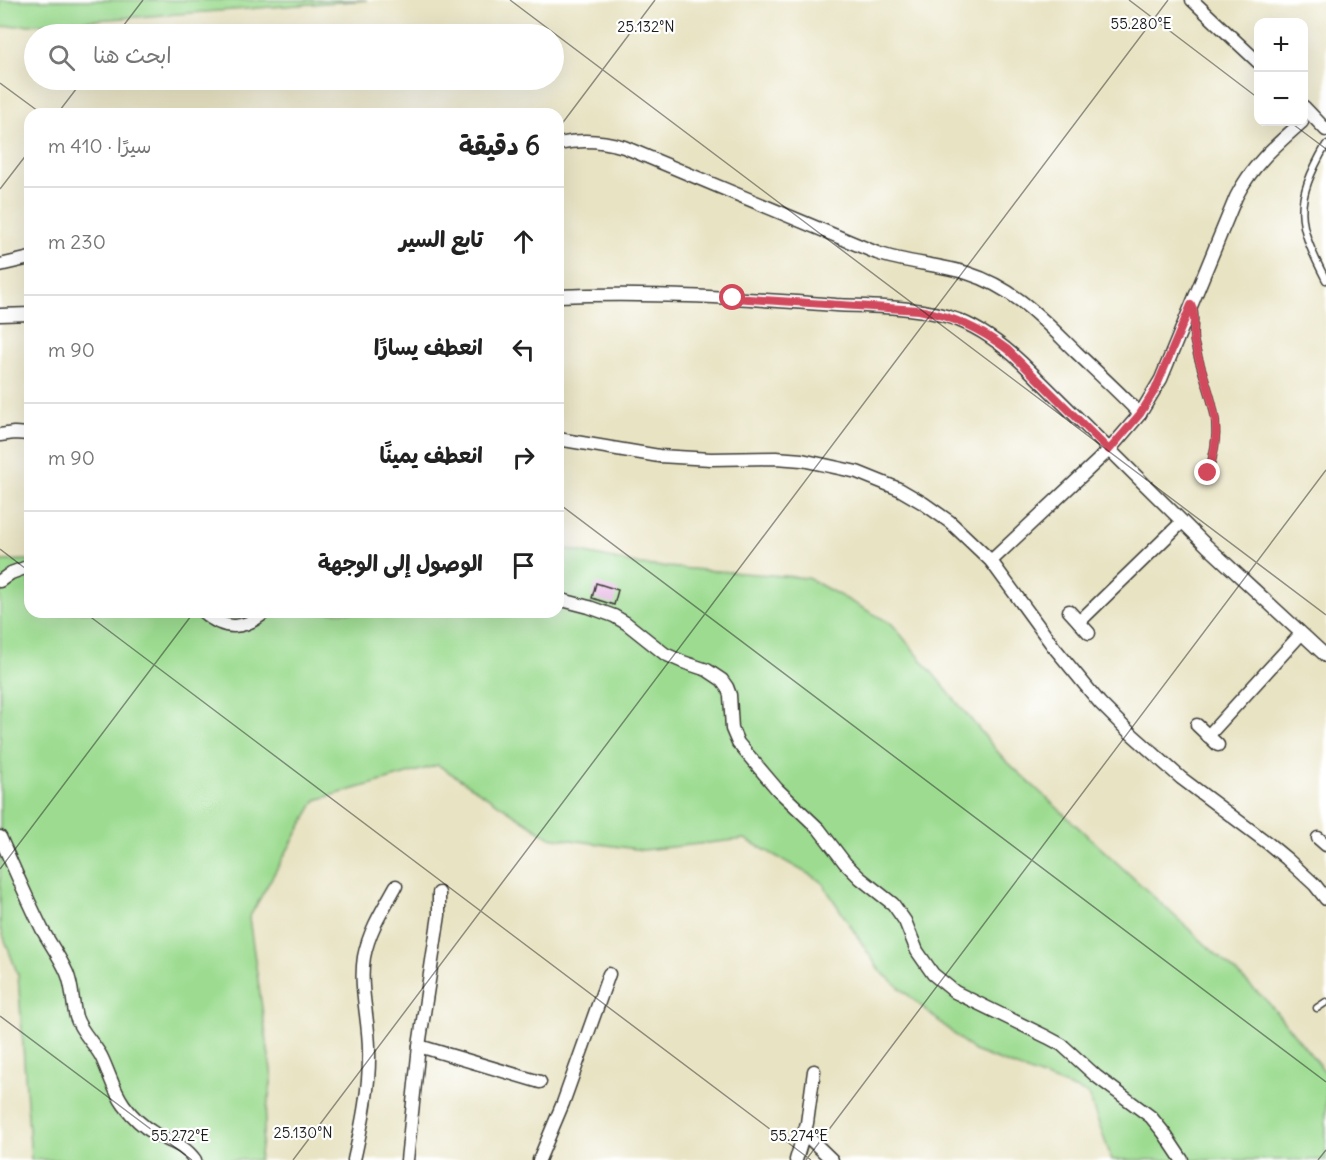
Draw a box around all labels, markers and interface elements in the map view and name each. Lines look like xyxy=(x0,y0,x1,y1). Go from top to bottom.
text: 55.280°E xyxy=(1111,14,1172,33)
text: 25.132°N xyxy=(617,17,675,36)
map controls xyxy=(1254,18,1308,126)
button: + xyxy=(1254,18,1308,72)
search box xyxy=(24,24,564,90)
icon: search xyxy=(45,41,78,74)
text: ابحث هنا xyxy=(93,41,172,69)
button: − xyxy=(1254,72,1308,126)
text: 6 دقيقة xyxy=(459,129,540,162)
text: سيرًا · 410 m xyxy=(48,133,152,158)
text: تابع السير xyxy=(399,225,483,253)
icon: ahead xyxy=(507,225,540,258)
text: 230 m xyxy=(48,229,106,254)
route start xyxy=(719,284,745,310)
text: انعطف يسارًا xyxy=(374,333,483,361)
icon: left xyxy=(507,333,540,366)
text: 90 m xyxy=(48,337,95,362)
text: انعطف يمينًا xyxy=(380,441,483,469)
icon: right xyxy=(507,441,540,474)
text: 90 m xyxy=(48,445,95,470)
route end xyxy=(1194,459,1220,485)
text: الوصول إلى الوجهة xyxy=(318,549,483,577)
icon: arrive xyxy=(507,549,540,582)
text: 25.130°N xyxy=(273,1123,333,1142)
text: 55.272°E xyxy=(151,1126,209,1145)
text: 55.274°E xyxy=(770,1126,828,1145)

